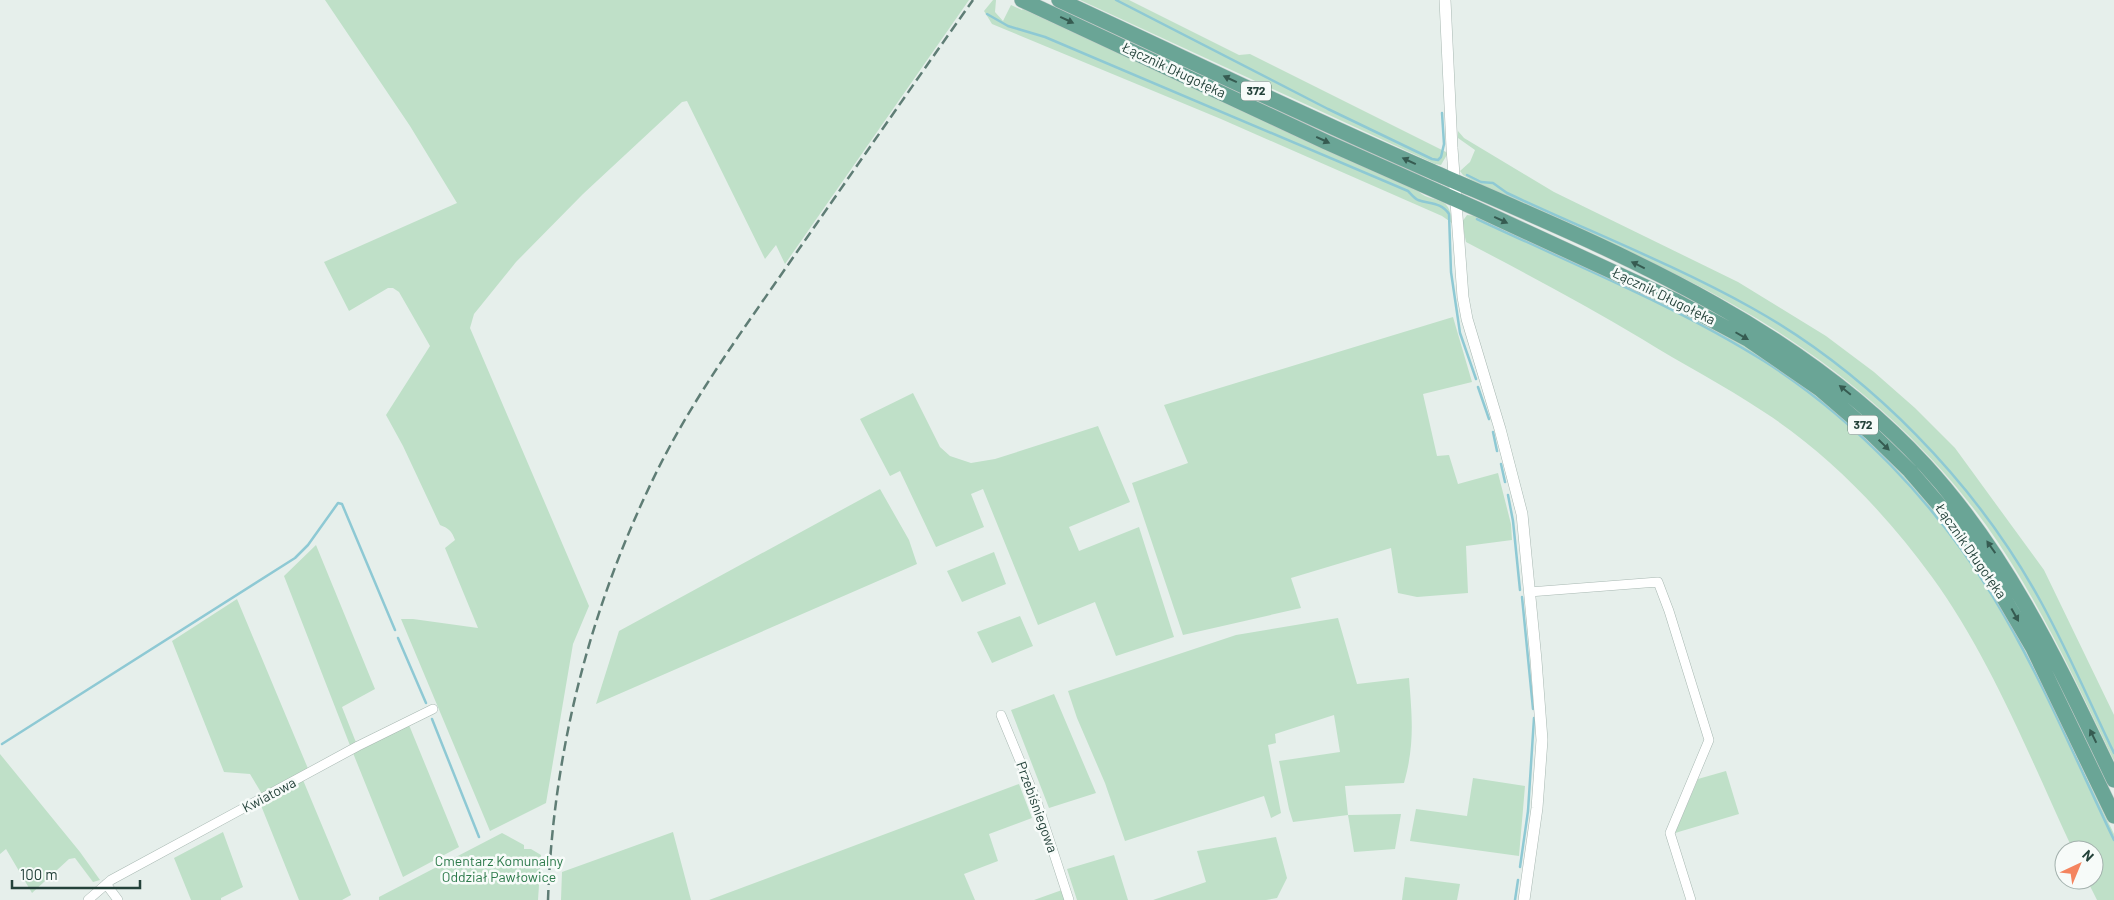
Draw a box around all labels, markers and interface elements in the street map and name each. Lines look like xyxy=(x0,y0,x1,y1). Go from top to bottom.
one-way arrow xyxy=(1060,17,1074,25)
street label: Łącznik Długołęka xyxy=(1119,38,1229,101)
one-way arrow xyxy=(1223,74,1237,82)
road number: 372 xyxy=(1241,82,1271,100)
one-way arrow xyxy=(1316,136,1331,145)
one-way arrow xyxy=(1402,157,1416,165)
one-way arrow xyxy=(1494,216,1508,224)
one-way arrow xyxy=(1631,261,1645,269)
street label: Łącznik Długołęka xyxy=(1609,263,1718,328)
one-way arrow xyxy=(1734,332,1749,340)
one-way arrow xyxy=(1839,384,1852,395)
road number: 372 xyxy=(1848,416,1878,434)
one-way arrow xyxy=(1878,439,1890,451)
street label: Łącznik Długołęka xyxy=(1932,499,2011,602)
one-way arrow xyxy=(1986,540,1996,554)
one-way arrow xyxy=(2011,607,2019,622)
one-way arrow xyxy=(2089,729,2097,743)
street label: Przebiśniegowa xyxy=(1013,759,1062,855)
street label: Kwiatowa xyxy=(239,773,299,816)
north arrow xyxy=(2054,840,2104,890)
text: N xyxy=(2079,846,2098,865)
park label: Cmentarz Komunalny Oddział Pawłowice xyxy=(435,852,564,885)
scale bar xyxy=(12,858,140,890)
text: 100 m xyxy=(20,865,58,883)

